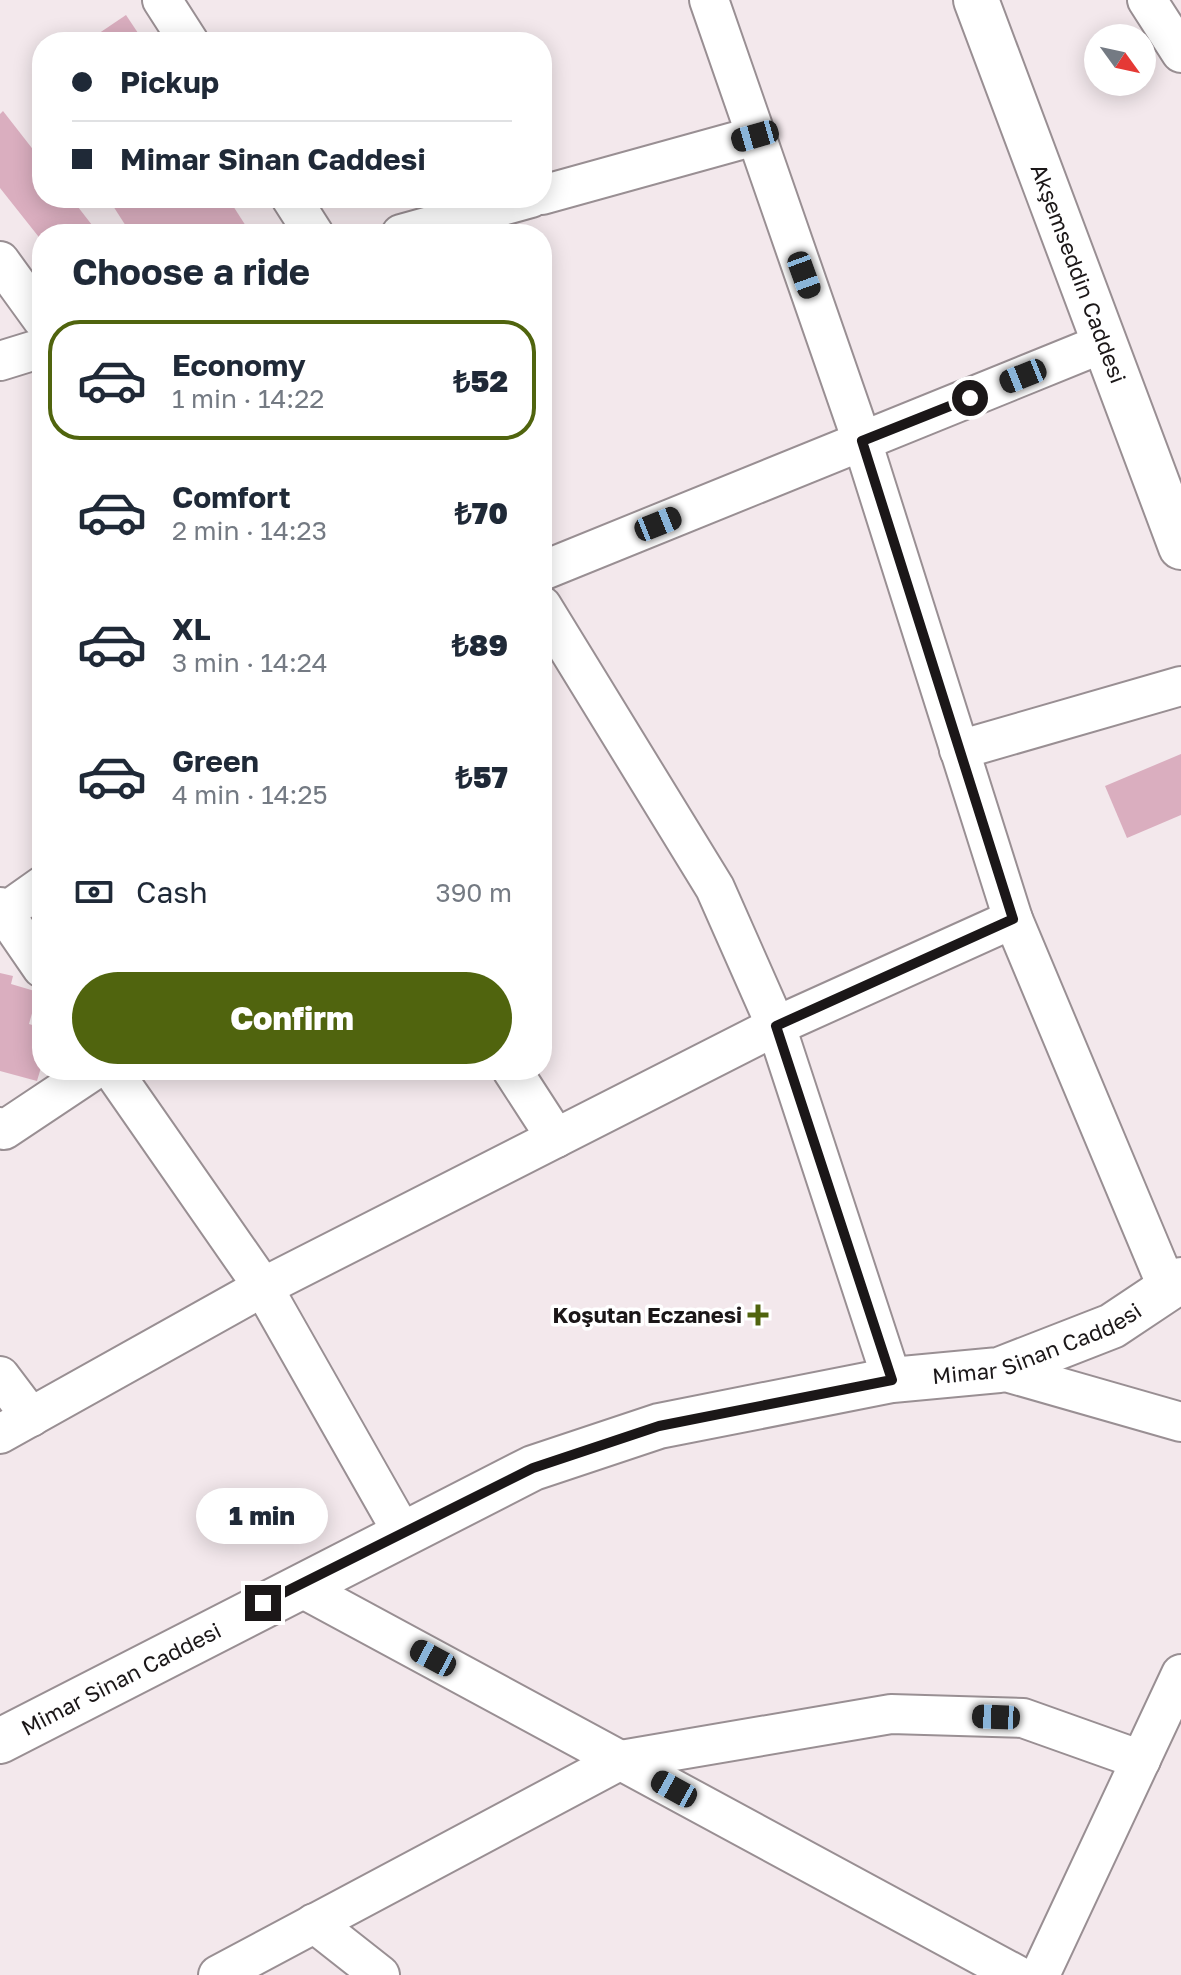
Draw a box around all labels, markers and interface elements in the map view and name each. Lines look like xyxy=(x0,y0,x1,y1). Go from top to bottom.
north arrow xyxy=(1084,24,1156,96)
map controls xyxy=(1084,24,1156,96)
text: Pickup xyxy=(120,64,219,100)
car xyxy=(729,118,781,154)
text: Mimar Sinan Caddesi xyxy=(120,141,426,177)
street label: Akşemseddin Caddesi xyxy=(1026,160,1132,387)
car xyxy=(785,248,823,302)
text: Choose a ride xyxy=(72,250,310,293)
icon: car xyxy=(76,344,148,416)
text: Economy xyxy=(172,347,306,383)
car xyxy=(996,356,1050,396)
text: ₺52 xyxy=(453,363,508,399)
route start xyxy=(952,380,988,416)
text: 1 min · 14:22 xyxy=(172,383,324,414)
icon: car xyxy=(76,476,148,548)
text: Comfort xyxy=(172,479,291,515)
text: ₺70 xyxy=(455,495,508,531)
car xyxy=(631,504,685,544)
text: 2 min · 14:23 xyxy=(172,515,327,546)
icon: car xyxy=(76,608,148,680)
text: XL xyxy=(172,611,211,647)
text: ₺89 xyxy=(452,627,508,663)
text: 3 min · 14:24 xyxy=(172,647,328,678)
icon: car xyxy=(76,740,148,812)
text: Green xyxy=(172,743,259,779)
text: ₺57 xyxy=(456,759,508,795)
text: 4 min · 14:25 xyxy=(172,779,328,810)
icon: cash xyxy=(72,870,116,914)
text: Cash xyxy=(136,874,208,910)
text: 390 m xyxy=(435,877,512,908)
button: Confirm xyxy=(72,972,512,1064)
street label: Mimar Sinan Caddesi xyxy=(931,1296,1146,1389)
place label: Koşutan Eczanesi xyxy=(553,1301,742,1328)
marker: Koşutan Eczanesi xyxy=(749,1306,767,1324)
callout: 1 min xyxy=(197,1487,329,1543)
text: 1 min xyxy=(229,1500,295,1531)
route end xyxy=(245,1585,281,1621)
street label: Mimar Sinan Caddesi xyxy=(16,1616,225,1741)
car xyxy=(406,1636,460,1680)
car xyxy=(972,1704,1020,1730)
car xyxy=(647,1767,701,1811)

